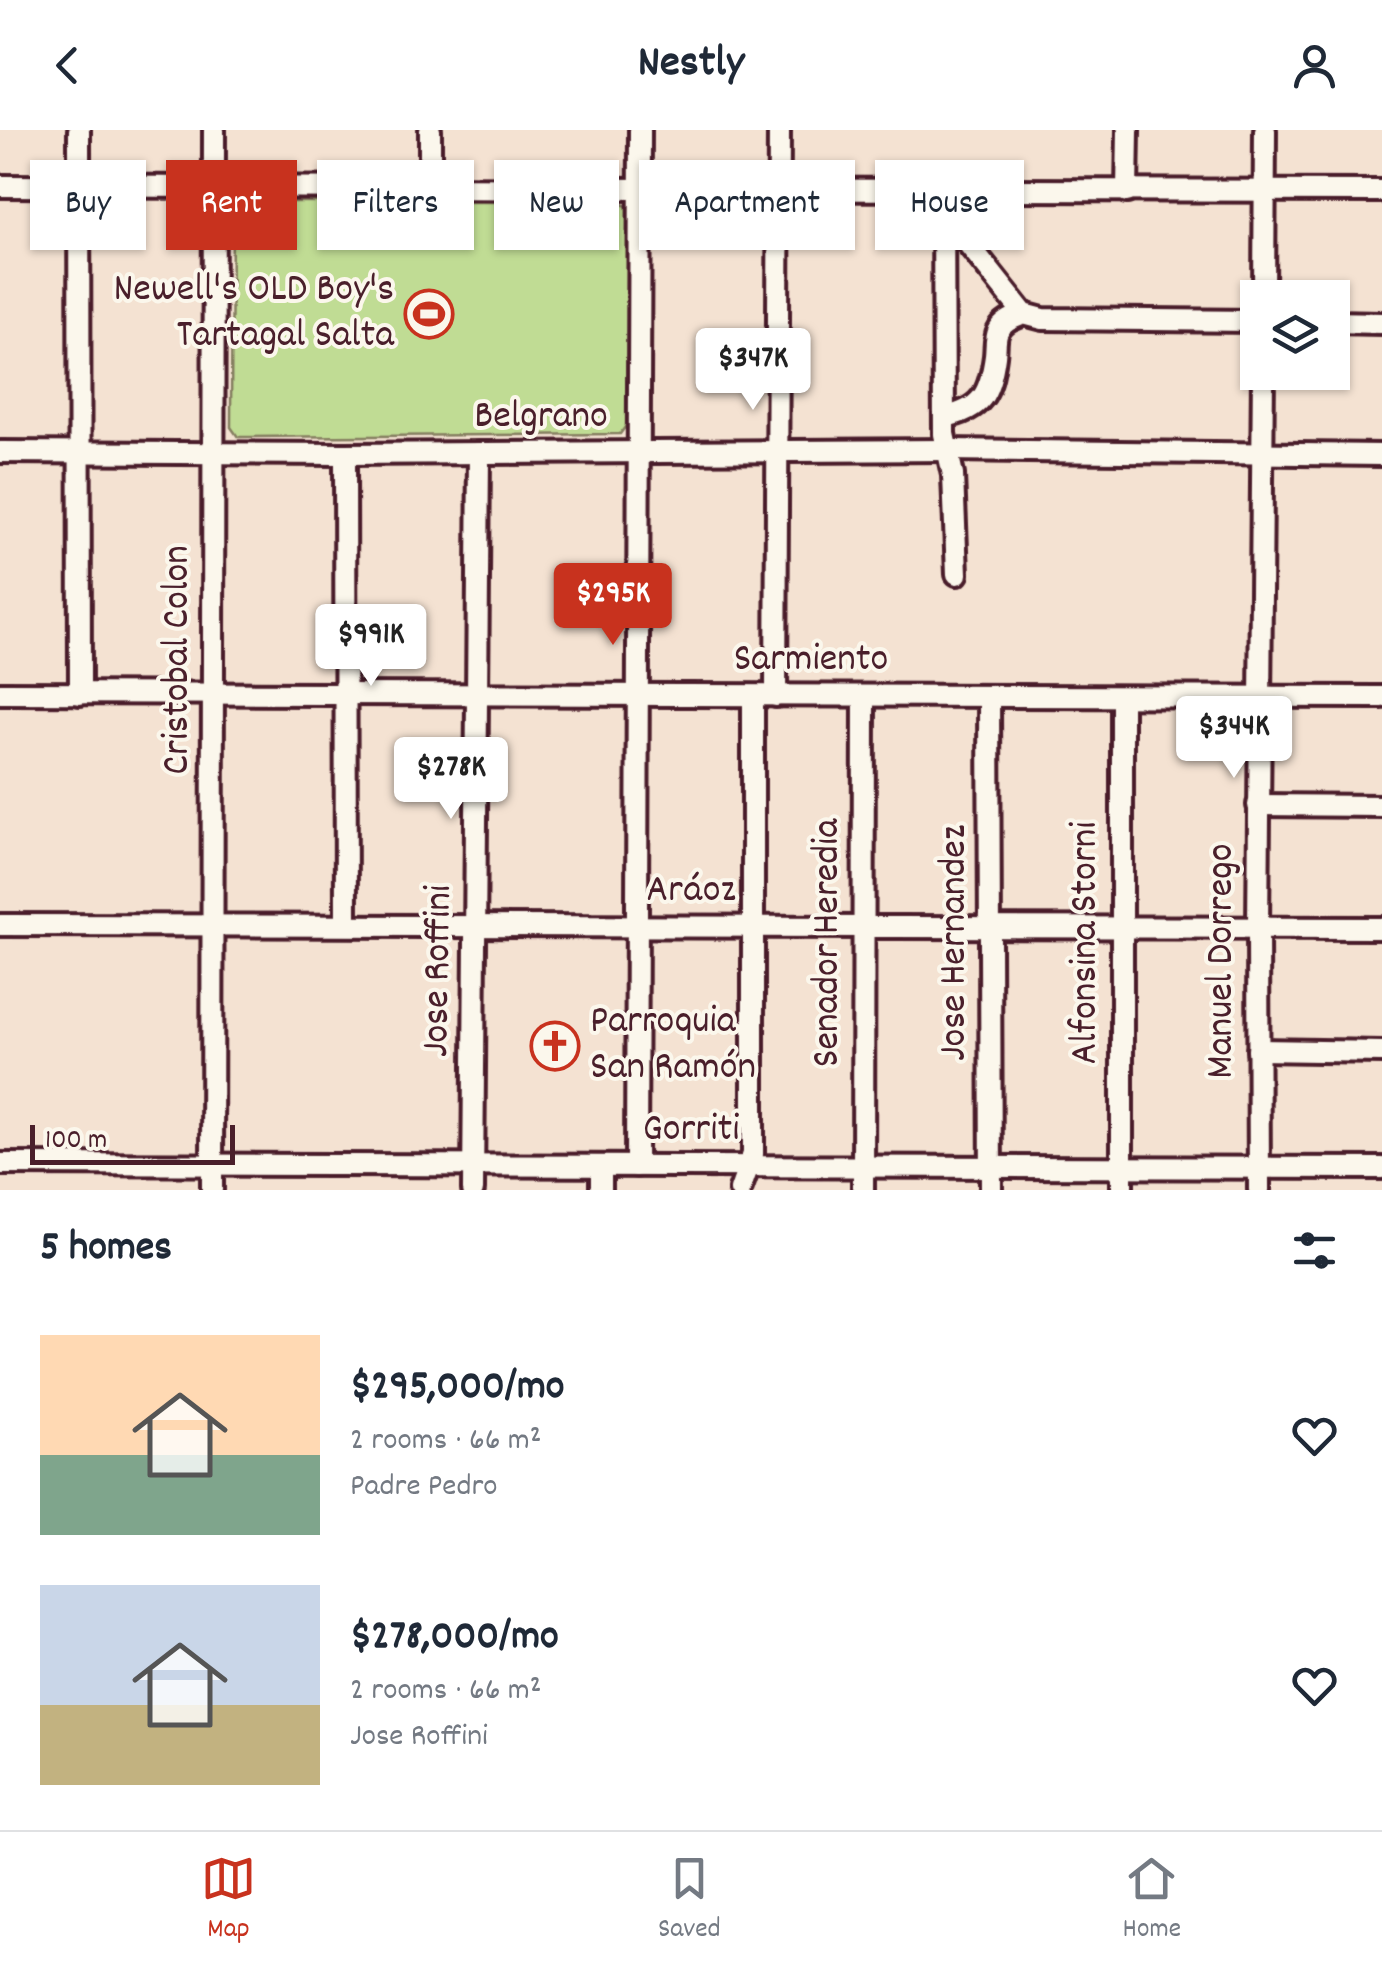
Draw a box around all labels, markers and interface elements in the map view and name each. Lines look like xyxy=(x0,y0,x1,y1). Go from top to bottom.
text: Nestly xyxy=(638,33,744,97)
icon: back xyxy=(40,38,95,93)
icon: person xyxy=(1287,38,1342,93)
chip: Buy xyxy=(30,160,146,250)
chip: Rent xyxy=(166,160,297,250)
chip: Filters xyxy=(317,160,474,250)
chip: New xyxy=(494,160,619,250)
chip: Apartment xyxy=(639,160,855,250)
chip: House xyxy=(875,160,1024,250)
place label: Newell's OLD Boy's Tartagal Salta xyxy=(114,263,395,366)
map controls xyxy=(1240,280,1350,390)
button: layers xyxy=(1240,280,1350,390)
sports icon: Newell's OLD Boy's Tartagal Salta xyxy=(403,288,455,340)
pin: $347K xyxy=(683,328,823,413)
text: $347K xyxy=(718,337,788,383)
street label: Belgrano xyxy=(474,390,608,447)
street label: Cristobal Colon xyxy=(151,545,208,775)
pin: $295K xyxy=(543,563,683,648)
text: $295K xyxy=(576,572,650,618)
pin: $991K xyxy=(301,604,441,689)
text: $991K xyxy=(337,613,405,659)
street label: Sarmiento xyxy=(734,633,888,690)
pin: $344K xyxy=(1164,696,1304,781)
text: $344K xyxy=(1198,705,1270,751)
pin: $278K xyxy=(381,737,521,822)
text: $278K xyxy=(416,746,486,792)
street label: Senador Heredia xyxy=(801,818,858,1067)
street label: Alfonsina Storni xyxy=(1059,821,1116,1065)
street label: Jose Hernandez xyxy=(928,825,985,1061)
street label: Manuel Dorrego xyxy=(1195,843,1252,1079)
street label: Aráoz xyxy=(646,864,736,921)
street label: Jose Roffini xyxy=(410,884,470,1058)
place label: Parroquia San Ramón xyxy=(590,995,756,1098)
church icon: Parroquia San Ramón xyxy=(529,1020,581,1072)
street label: Gorriti xyxy=(642,1103,740,1160)
scale bar xyxy=(30,1120,235,1164)
text: 100 m xyxy=(45,1122,107,1162)
text: 5 homes xyxy=(40,1220,172,1280)
icon: filters xyxy=(1287,1223,1342,1278)
text: $295,000/mo xyxy=(350,1359,565,1419)
icon: home xyxy=(120,1375,240,1495)
icon: heart xyxy=(1287,1408,1342,1463)
text: 2 rooms · 66 m² xyxy=(350,1419,541,1465)
text: Padre Pedro xyxy=(350,1465,498,1511)
text: $278,000/mo xyxy=(350,1609,559,1669)
icon: home xyxy=(120,1625,240,1745)
icon: heart xyxy=(1287,1658,1342,1713)
text: 2 rooms · 66 m² xyxy=(350,1669,541,1715)
text: Jose Roffini xyxy=(350,1715,488,1761)
tab: Map xyxy=(201,1851,256,1951)
tab: Saved xyxy=(658,1851,721,1951)
tab: Home xyxy=(1123,1851,1181,1951)

